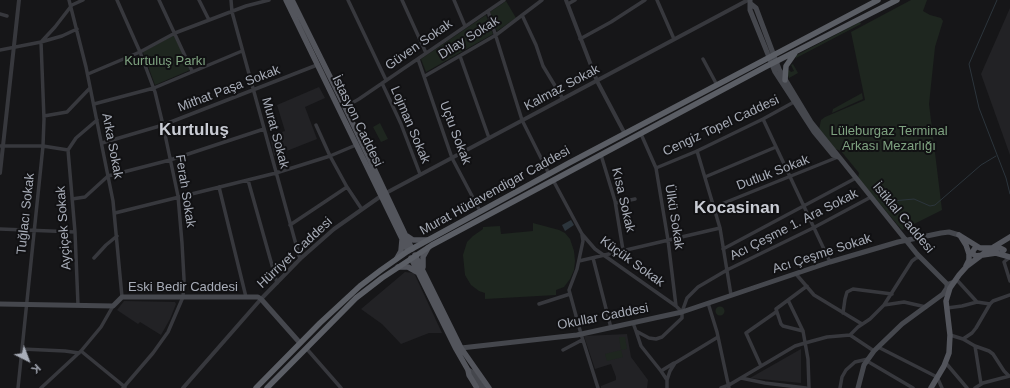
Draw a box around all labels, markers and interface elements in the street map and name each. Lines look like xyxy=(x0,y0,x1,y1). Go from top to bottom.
street label: Dilay Sokak xyxy=(436,13,502,63)
street label: Güven Sokak xyxy=(383,16,455,74)
park label: Kurtuluş Parkı xyxy=(124,53,206,69)
street label: Mithat Paşa Sokak xyxy=(176,62,282,116)
street label: Kalmaz Sokak xyxy=(522,62,602,114)
street label: İstasyon Caddesi xyxy=(328,73,386,169)
street label: Lojman Sokak xyxy=(387,84,433,166)
street label: Cengiz Topel Caddesi xyxy=(660,92,782,160)
street label: Murat Sokak xyxy=(258,96,292,170)
street label: Uçtu Sokak xyxy=(436,99,474,167)
street label: Arka Sokak xyxy=(98,112,126,180)
district label: Kurtuluş xyxy=(159,120,229,140)
park label: Lüleburgaz Terminal Arkası Mezarlığı xyxy=(830,123,948,154)
street label: Murat Hüdavendigar Caddesi xyxy=(417,143,573,239)
street label: Dutluk Sokak xyxy=(734,152,812,194)
street label: Ferah Sokak xyxy=(172,153,198,229)
street label: Kısa Sokak xyxy=(608,166,638,234)
street label: Tuğlacı Sokak xyxy=(14,172,38,256)
street label: İstiklal Caddesi xyxy=(869,180,937,256)
street label: Ülkü Sokak xyxy=(661,183,687,251)
street label: Ayçiçek Sokak xyxy=(53,185,75,271)
street label: Acı Çeşme 1. Ara Sokak xyxy=(727,186,861,264)
district label: Kocasinan xyxy=(694,198,780,218)
street label: Hürriyet Caddesi xyxy=(254,214,336,292)
street label: Acı Çeşme Sokak xyxy=(770,231,874,277)
street label: Küçük Sokak xyxy=(597,233,667,291)
street label: Eski Bedir Caddesi xyxy=(128,279,238,295)
street label: Okullar Caddesi xyxy=(556,301,650,333)
north arrow xyxy=(8,340,48,380)
text: K xyxy=(29,362,43,376)

